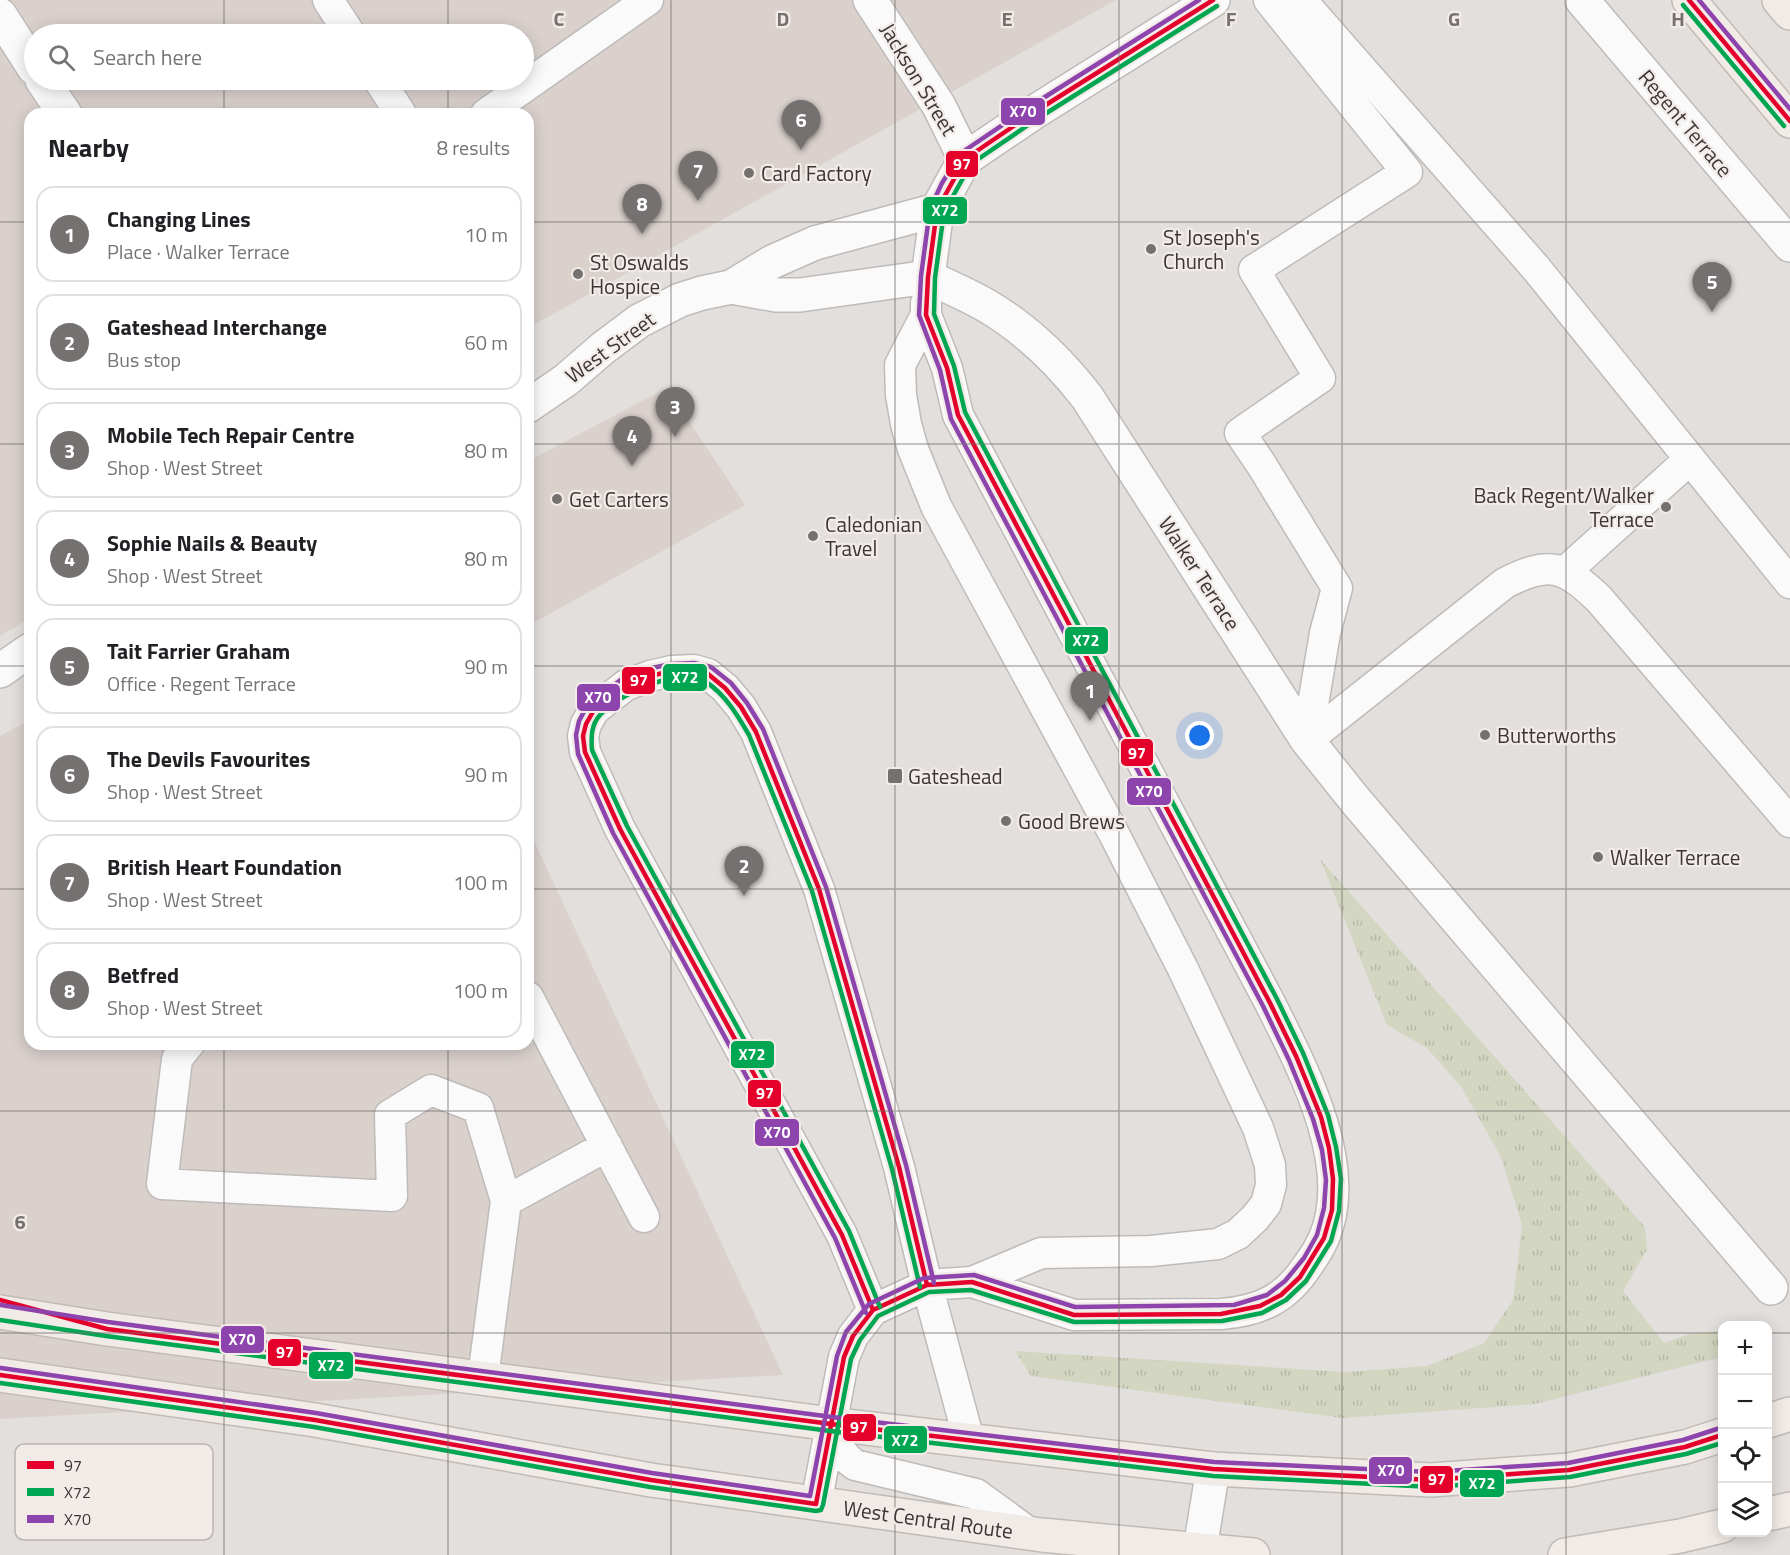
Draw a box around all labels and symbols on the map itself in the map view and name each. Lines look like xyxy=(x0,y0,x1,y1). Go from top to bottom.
text: C xyxy=(554,3,565,34)
text: D xyxy=(777,3,789,34)
text: E xyxy=(1001,3,1013,34)
text: F xyxy=(1226,3,1237,34)
text: G xyxy=(1448,3,1460,34)
text: H xyxy=(1671,3,1685,34)
street label: Jackson Street xyxy=(873,16,966,142)
street label: Regent Terrace xyxy=(1631,62,1741,184)
line badge: X70 xyxy=(1000,97,1046,126)
text: X70 xyxy=(1009,99,1037,123)
pin: 6 xyxy=(782,100,820,150)
line badge: 97 xyxy=(945,150,979,178)
pin: 7 xyxy=(678,152,718,201)
text: 97 xyxy=(953,152,971,176)
place label: Card Factory xyxy=(761,157,872,189)
marker: Card Factory xyxy=(742,166,756,180)
pin: 8 xyxy=(622,184,662,234)
line badge: X72 xyxy=(922,196,968,225)
text: X72 xyxy=(931,198,959,222)
place label: St Joseph's Church xyxy=(1163,221,1260,277)
marker: St Joseph's Church xyxy=(1144,242,1158,256)
place label: St Oswalds Hospice xyxy=(590,246,689,302)
pin: 5 xyxy=(1692,262,1732,312)
marker: St Oswalds Hospice xyxy=(571,267,585,281)
street label: West Street xyxy=(558,303,662,391)
pin: 3 xyxy=(656,388,694,437)
pin: 4 xyxy=(612,416,652,466)
place label: Back Regent/Walker Terrace xyxy=(1473,479,1654,535)
place label: Get Carters xyxy=(569,483,669,515)
marker: Get Carters xyxy=(550,492,564,506)
marker: Back Regent/Walker Terrace xyxy=(1659,500,1673,514)
place label: Caledonian Travel xyxy=(825,508,922,564)
street label: Walker Terrace xyxy=(1151,510,1249,636)
marker: Caledonian Travel xyxy=(806,529,820,543)
line badge: X72 xyxy=(1064,626,1109,655)
text: X72 xyxy=(1072,628,1100,652)
line badge: X72 xyxy=(662,663,708,692)
text: X72 xyxy=(671,665,699,689)
line badge: 97 xyxy=(621,666,656,695)
text: 97 xyxy=(630,668,648,692)
pin: 1 xyxy=(1070,672,1110,721)
line badge: X70 xyxy=(576,683,621,712)
text: X70 xyxy=(584,685,612,709)
place label: Butterworths xyxy=(1497,719,1616,751)
your location xyxy=(1185,721,1214,750)
marker: Butterworths xyxy=(1478,728,1492,742)
line badge: 97 xyxy=(1120,738,1154,767)
text: 97 xyxy=(1128,741,1146,765)
place label: Gateshead xyxy=(908,760,1003,792)
marker: Gateshead xyxy=(886,767,904,785)
line badge: X70 xyxy=(1126,777,1172,806)
text: X70 xyxy=(1135,779,1163,803)
place label: Good Brews xyxy=(1018,805,1125,837)
marker: Good Brews xyxy=(999,814,1013,828)
place label: Walker Terrace xyxy=(1610,841,1740,873)
pin: 2 xyxy=(724,846,764,896)
marker: Walker Terrace xyxy=(1591,850,1605,864)
line badge: X72 xyxy=(730,1040,775,1069)
text: X72 xyxy=(738,1042,766,1066)
line badge: 97 xyxy=(747,1079,782,1108)
text: 97 xyxy=(756,1081,774,1105)
line badge: X70 xyxy=(754,1118,800,1147)
text: X70 xyxy=(763,1120,791,1144)
text: 6 xyxy=(14,1206,26,1237)
line badge: X70 xyxy=(220,1325,265,1354)
text: X70 xyxy=(228,1327,256,1351)
line badge: 97 xyxy=(267,1338,302,1367)
text: 97 xyxy=(276,1340,294,1364)
line badge: X72 xyxy=(308,1351,354,1380)
text: X72 xyxy=(317,1353,345,1377)
line badge: 97 xyxy=(842,1413,877,1442)
text: 97 xyxy=(850,1415,868,1439)
line badge: X72 xyxy=(883,1425,928,1454)
text: X72 xyxy=(891,1428,919,1452)
legend xyxy=(15,1444,213,1540)
text: 97 xyxy=(64,1453,82,1477)
line badge: X70 xyxy=(1368,1456,1413,1485)
text: X70 xyxy=(1377,1458,1405,1482)
line badge: 97 xyxy=(1419,1465,1454,1494)
text: 97 xyxy=(1428,1467,1446,1491)
line badge: X72 xyxy=(1459,1469,1505,1498)
text: X72 xyxy=(1468,1471,1496,1495)
text: X72 xyxy=(64,1480,91,1504)
street label: West Central Route xyxy=(841,1491,1015,1547)
text: X70 xyxy=(64,1507,91,1531)

